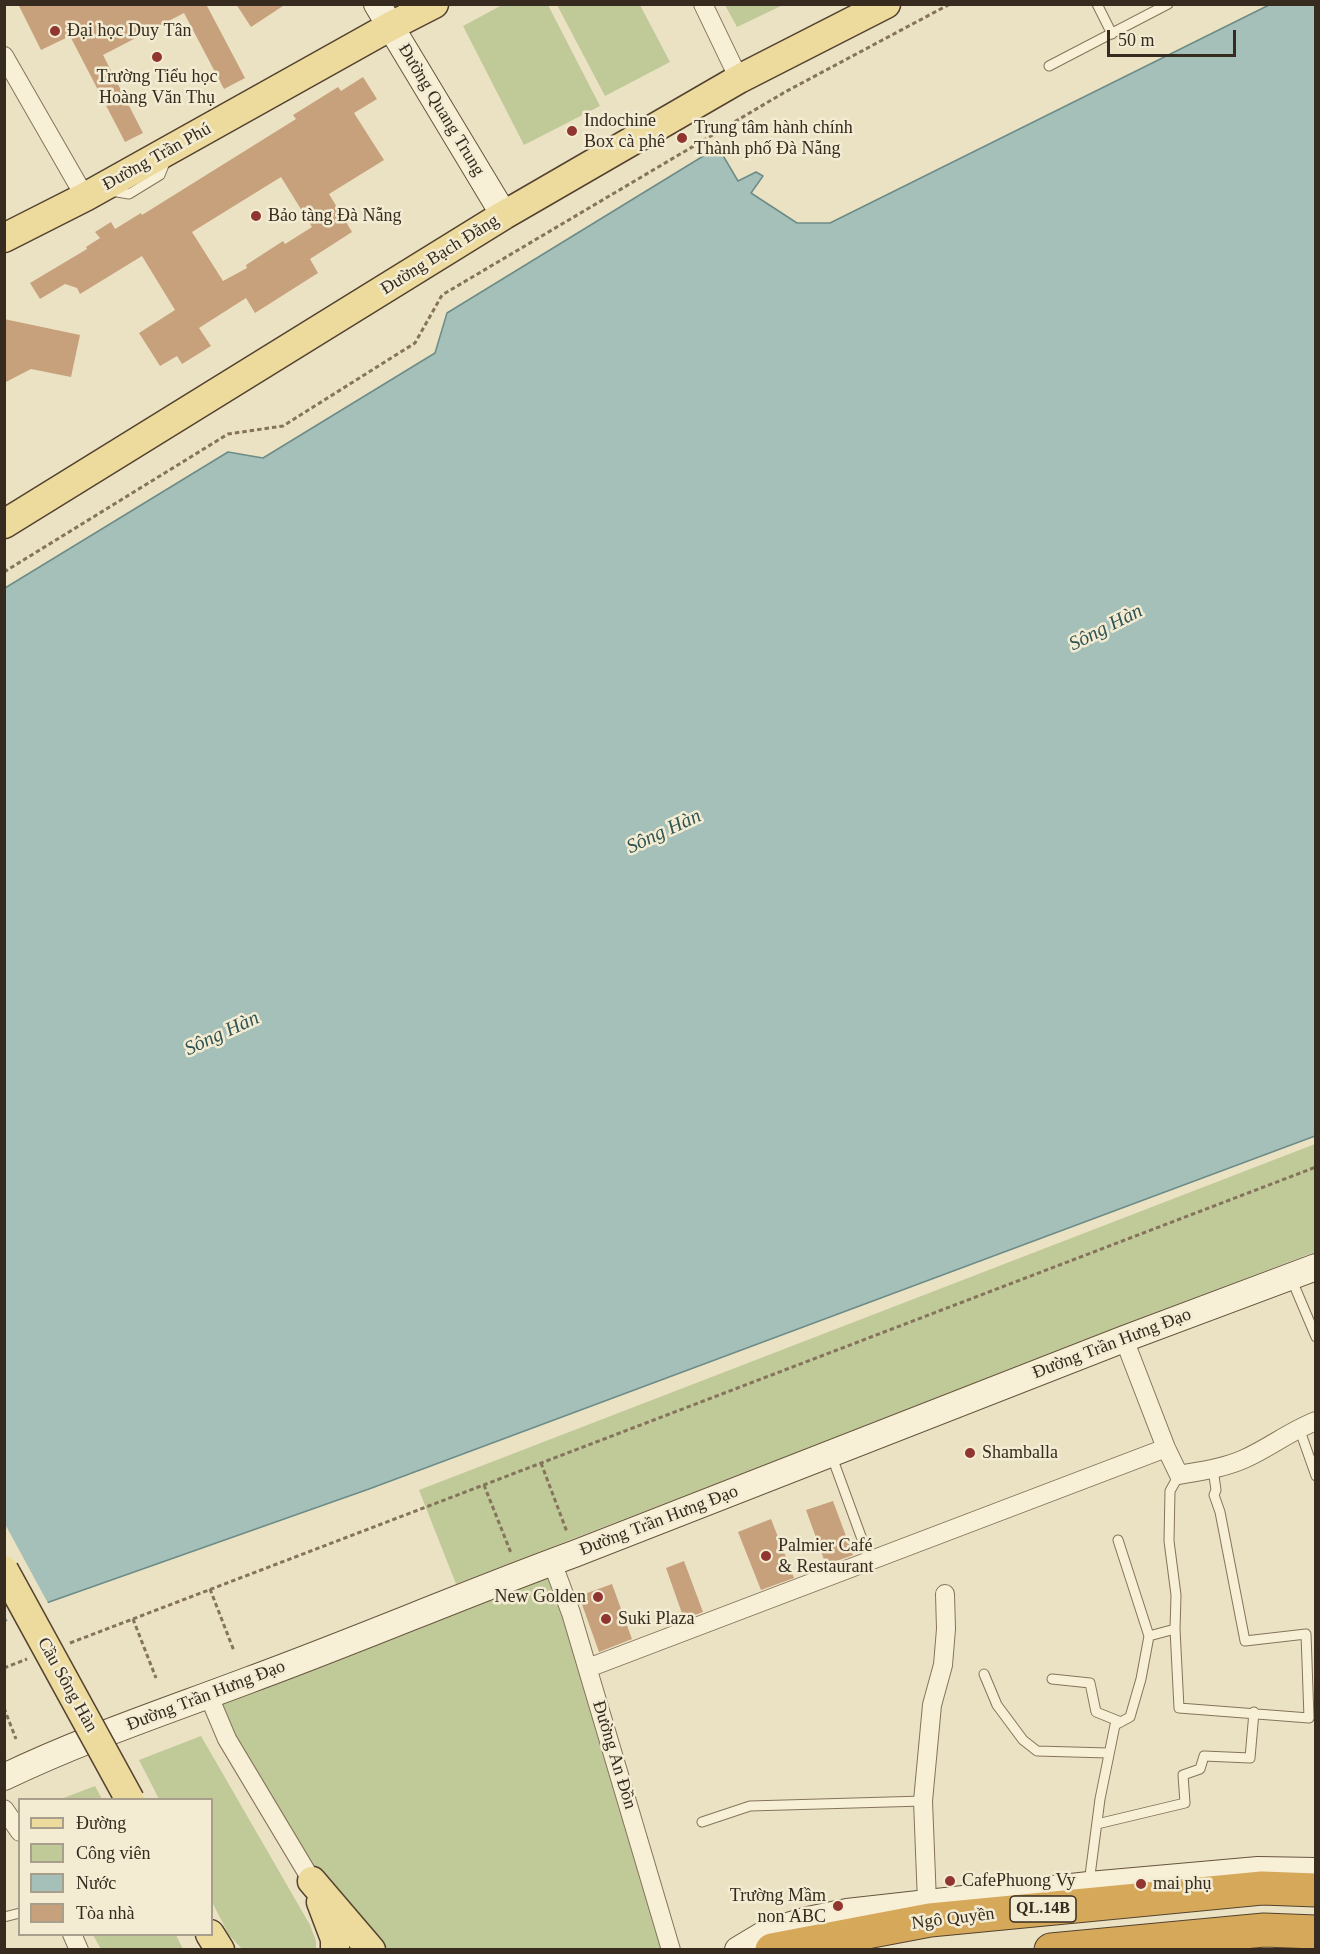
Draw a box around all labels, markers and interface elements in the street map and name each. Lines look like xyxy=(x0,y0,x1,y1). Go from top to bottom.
scale bar xyxy=(1110,18,1239,56)
place label: Đại học Duy Tân xyxy=(67,20,191,42)
marker: Đại học Duy Tân xyxy=(48,24,62,38)
text: 50 m xyxy=(1118,30,1155,50)
street label: Đường Quang Trung xyxy=(393,40,489,180)
marker: Trường Tiểu học Hoàng Văn Thụ xyxy=(150,50,164,64)
place label: Trường Tiểu học Hoàng Văn Thụ xyxy=(97,66,217,109)
place label: Indochine Box cà phê xyxy=(584,110,665,152)
place label: Trung tâm hành chính Thành phố Đà Nẵng xyxy=(694,117,853,160)
street label: Đường Trần Phú xyxy=(99,118,215,196)
marker: Indochine Box cà phê xyxy=(565,124,579,138)
marker: Trung tâm hành chính Thành phố Đà Nẵng xyxy=(675,131,689,145)
place label: Bảo tàng Đà Nẵng xyxy=(268,205,401,227)
marker: Bảo tàng Đà Nẵng xyxy=(249,209,263,223)
street label: Đường Bạch Đằng xyxy=(377,210,503,300)
water label: Sông Hàn xyxy=(1065,599,1147,657)
water label: Sông Hàn xyxy=(623,804,705,860)
water label: Sông Hàn xyxy=(181,1006,263,1062)
street label: Đường Trần Hưng Đạo xyxy=(1030,1304,1194,1384)
place label: Shamballa xyxy=(982,1442,1058,1464)
marker: Shamballa xyxy=(963,1446,977,1460)
street label: Đường Trần Hưng Đạo xyxy=(577,1481,741,1561)
place label: Palmier Café & Restaurant xyxy=(778,1535,873,1578)
marker: Palmier Café & Restaurant xyxy=(759,1549,773,1563)
place label: New Golden xyxy=(495,1586,586,1608)
marker: New Golden xyxy=(591,1590,605,1604)
place label: Suki Plaza xyxy=(618,1608,694,1630)
marker: Suki Plaza xyxy=(599,1612,613,1626)
street label: Cầu Sông Hàn xyxy=(32,1634,102,1736)
street label: Đường Trần Hưng Đạo xyxy=(124,1656,288,1736)
street label: Đường An Đồn xyxy=(587,1698,641,1812)
legend xyxy=(18,1798,213,1936)
text: Đường xyxy=(76,1813,126,1833)
text: Công viên xyxy=(76,1843,151,1863)
place label: CafePhuong Vy xyxy=(962,1870,1075,1892)
text: Nước xyxy=(76,1873,116,1893)
place label: mai phụ xyxy=(1153,1873,1211,1895)
marker: CafePhuong Vy xyxy=(943,1874,957,1888)
marker: mai phụ xyxy=(1134,1877,1148,1891)
place label: Trường Mầm non ABC xyxy=(730,1885,826,1928)
road number: QL.14B xyxy=(1010,1896,1076,1922)
marker: Trường Mầm non ABC xyxy=(831,1899,845,1913)
text: Tòa nhà xyxy=(76,1903,134,1923)
street label: Ngô Quyền xyxy=(910,1903,996,1935)

